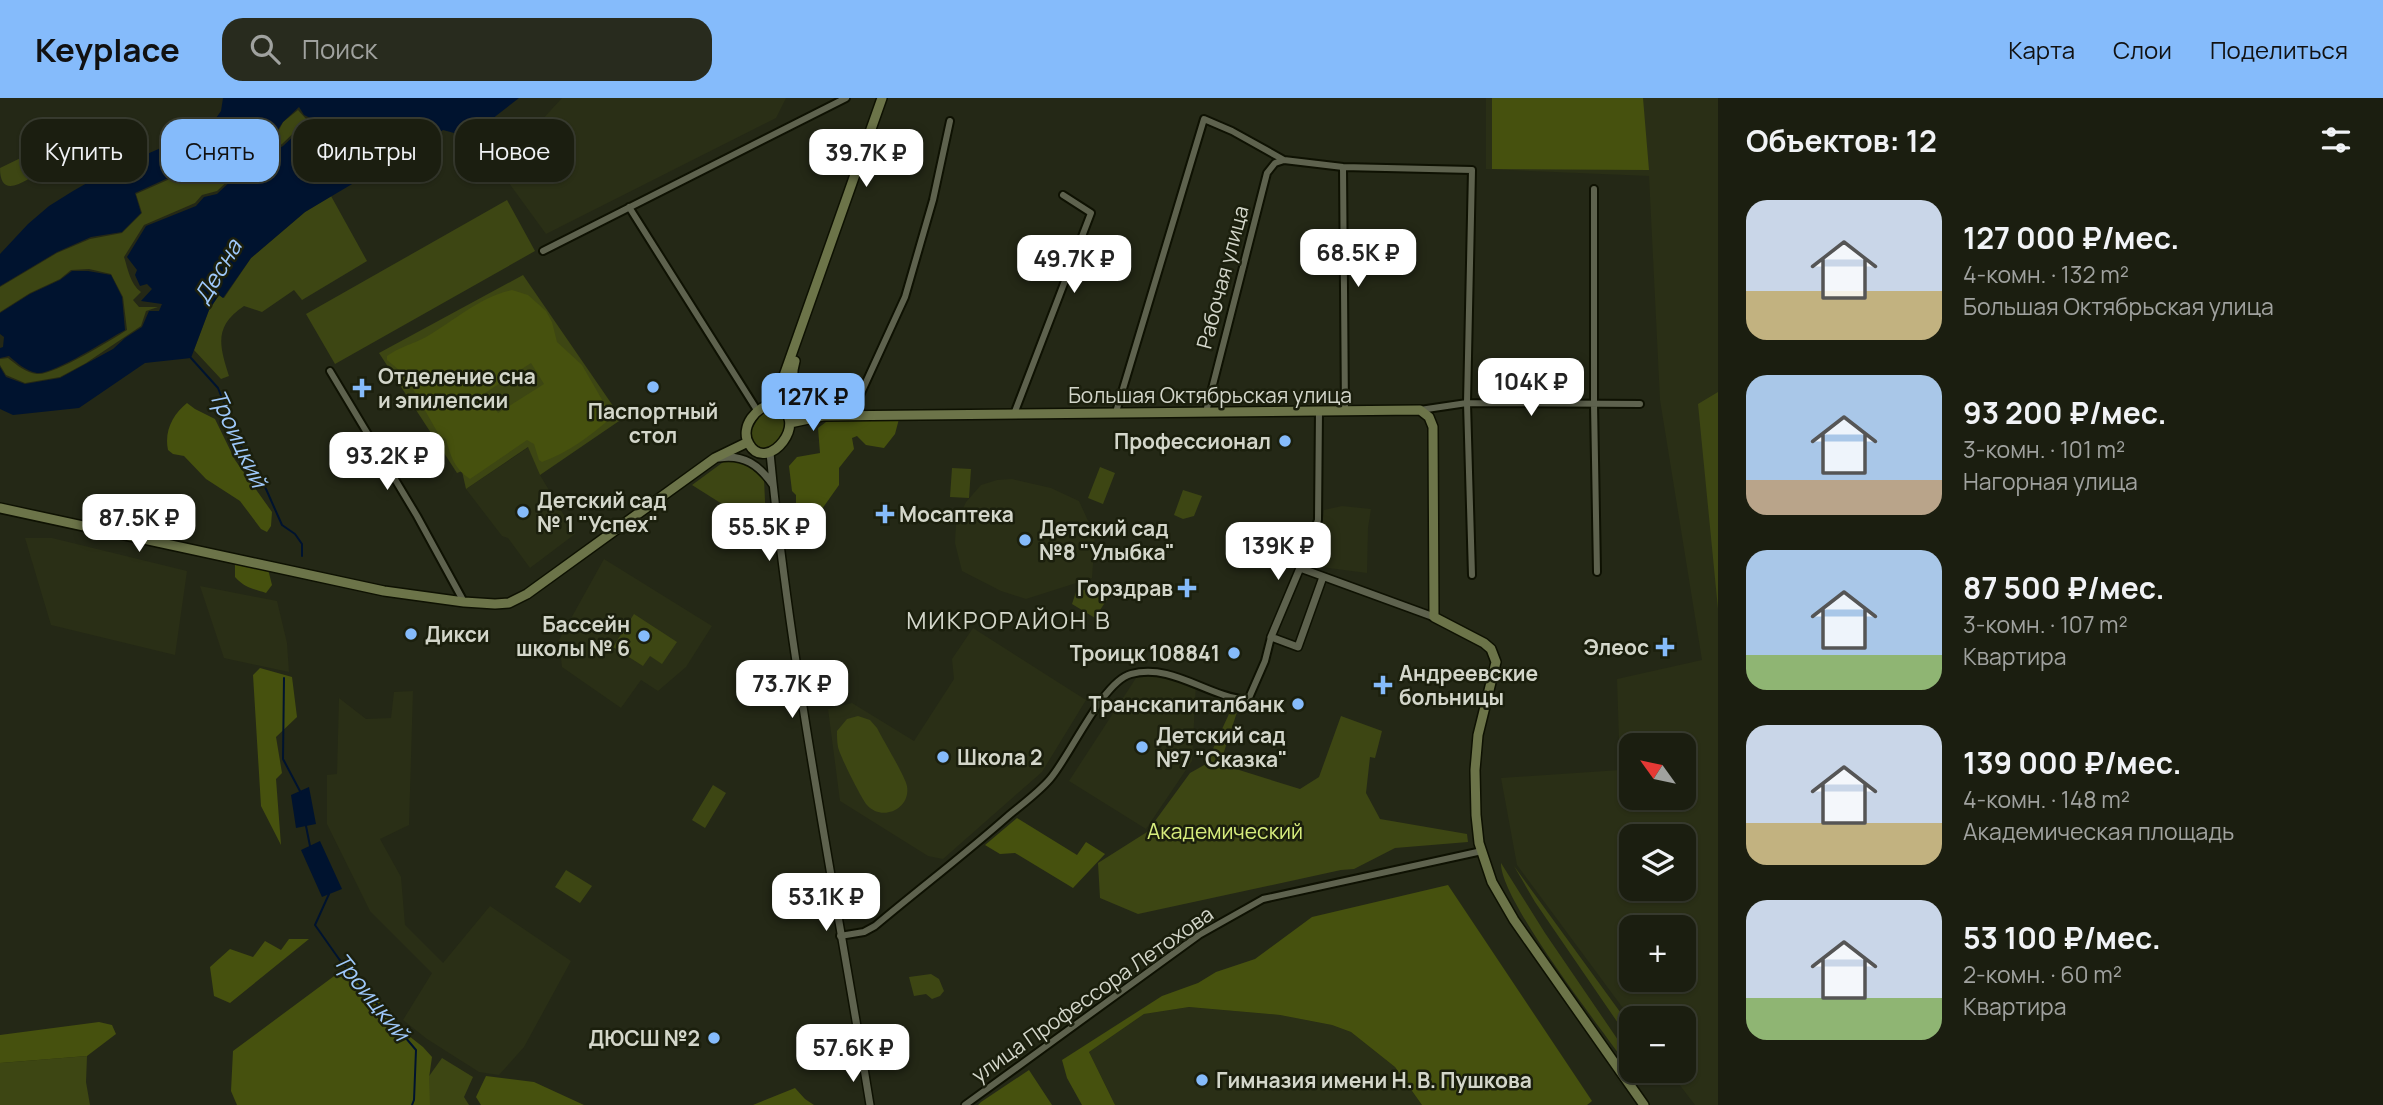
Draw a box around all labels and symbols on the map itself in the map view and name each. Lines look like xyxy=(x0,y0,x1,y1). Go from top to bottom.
pin: 39.7K ₽ xyxy=(801,130,931,189)
street label: Рабочая улица xyxy=(1189,202,1255,352)
pin: 68.5K ₽ xyxy=(1293,230,1423,289)
water label: Десна xyxy=(185,232,249,309)
pin: 49.7K ₽ xyxy=(1009,236,1139,295)
pin: 104K ₽ xyxy=(1474,358,1588,418)
place label: Отделение сна и эпилепсии xyxy=(378,362,536,414)
pin: 127K ₽ xyxy=(756,374,870,433)
marker: Отделение сна и эпилепсии xyxy=(352,378,372,398)
marker: Паспортный стол xyxy=(645,379,661,395)
street label: Большая Октябрьская улица xyxy=(1068,381,1352,409)
water label: Троицкий xyxy=(202,384,276,494)
place label: Паспортный стол xyxy=(588,397,718,449)
place label: Профессионал xyxy=(1114,427,1271,455)
pin: 93.2K ₽ xyxy=(322,432,452,492)
marker: Профессионал xyxy=(1277,433,1293,449)
place label: Детский сад № 1 "Успех" xyxy=(537,486,666,538)
pin: 87.5K ₽ xyxy=(74,494,204,554)
place label: Мосаптека xyxy=(899,500,1014,528)
marker: Детский сад № 1 "Успех" xyxy=(515,504,531,520)
pin: 55.5K ₽ xyxy=(704,504,834,563)
marker: Мосаптека xyxy=(877,506,893,522)
place label: Детский сад №8 "Улыбка" xyxy=(1039,514,1175,566)
pin: 139K ₽ xyxy=(1221,522,1335,582)
marker: Детский сад №8 "Улыбка" xyxy=(1017,532,1033,548)
place label: Горздрав xyxy=(1077,574,1173,602)
marker: Горздрав xyxy=(1179,580,1195,596)
district label: МИКРОРАЙОН В xyxy=(906,603,1112,636)
place label: Бассейн школы № 6 xyxy=(516,610,630,662)
place label: Дикси xyxy=(425,620,490,648)
marker: Дикси xyxy=(403,626,419,642)
marker: Бассейн школы № 6 xyxy=(636,628,652,644)
place label: Элеос xyxy=(1583,633,1649,661)
marker: Элеос xyxy=(1655,637,1675,657)
place label: Троицк 108841 xyxy=(1070,639,1220,667)
marker: Троицк 108841 xyxy=(1226,645,1242,661)
place label: Андреевские больницы xyxy=(1399,659,1538,711)
pin: 73.7K ₽ xyxy=(727,660,857,720)
marker: Андреевские больницы xyxy=(1373,675,1393,695)
place label: Транскапиталбанк xyxy=(1088,690,1285,718)
marker: Транскапиталбанк xyxy=(1290,696,1306,712)
place label: Детский сад №7 "Сказка" xyxy=(1156,721,1288,773)
north arrow xyxy=(1619,733,1696,810)
marker: Детский сад №7 "Сказка" xyxy=(1134,739,1150,755)
place label: Школа 2 xyxy=(957,743,1042,771)
marker: Школа 2 xyxy=(935,749,951,765)
park label: Академический xyxy=(1147,817,1303,845)
pin: 53.1K ₽ xyxy=(761,874,891,933)
street label: улица Профессора Летохова xyxy=(966,900,1218,1088)
water label: Троицкий xyxy=(327,945,419,1048)
place label: ДЮСШ №2 xyxy=(588,1024,700,1052)
pin: 57.6K ₽ xyxy=(788,1024,918,1084)
marker: ДЮСШ №2 xyxy=(706,1030,722,1046)
place label: Гимназия имени Н. В. Пушкова xyxy=(1216,1066,1532,1094)
marker: Гимназия имени Н. В. Пушкова xyxy=(1194,1072,1210,1088)

